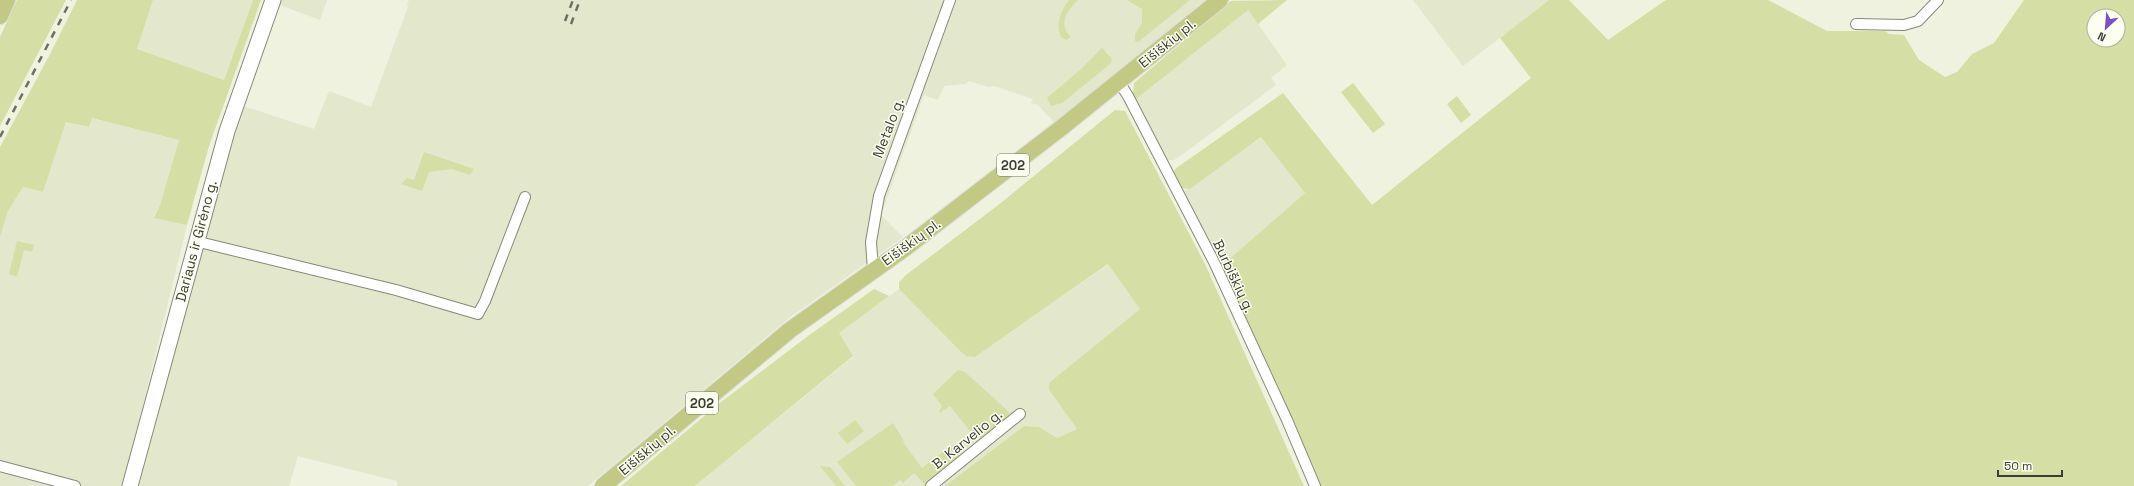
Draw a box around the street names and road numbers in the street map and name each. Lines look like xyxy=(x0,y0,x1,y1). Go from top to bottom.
street label: Eišiškių pl. xyxy=(1135,14,1199,72)
street label: Metalo g. xyxy=(868,95,908,161)
road number: 202 xyxy=(997,154,1029,176)
street label: Dariaus ir Girėno g. xyxy=(171,178,221,304)
street label: Eišiškių pl. xyxy=(878,215,944,269)
street label: Burbiškių g. xyxy=(1209,237,1259,315)
road number: 202 xyxy=(686,392,718,414)
street label: B. Karvelio g. xyxy=(928,405,1006,473)
street label: Eišiškių pl. xyxy=(615,421,679,479)

